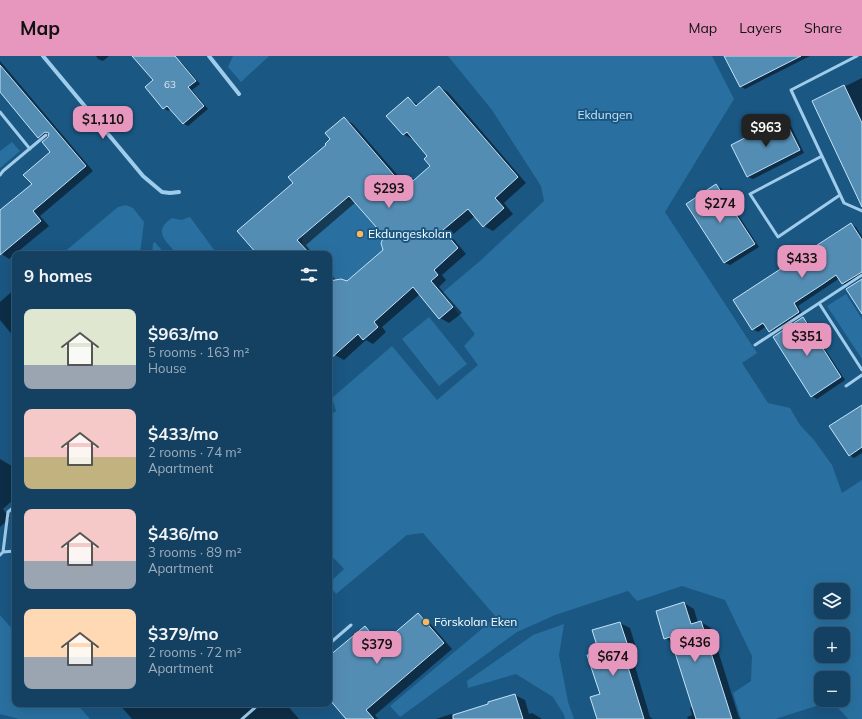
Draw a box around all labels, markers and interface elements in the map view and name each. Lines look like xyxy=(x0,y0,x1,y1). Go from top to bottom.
text: Map xyxy=(20,16,60,40)
text: Map xyxy=(688,19,717,37)
text: Layers xyxy=(739,19,782,37)
text: Share xyxy=(804,19,842,37)
house number: 63 xyxy=(164,78,176,91)
pin: $1,110 xyxy=(70,106,136,140)
park label: Ekdungen xyxy=(577,107,633,122)
text: $1,110 xyxy=(82,111,124,127)
pin: $963 xyxy=(742,114,790,148)
text: $963 xyxy=(750,119,782,135)
pin: $293 xyxy=(365,175,413,209)
text: $293 xyxy=(373,180,405,196)
pin: $274 xyxy=(696,190,744,224)
text: $274 xyxy=(704,195,736,211)
place label: Ekdungeskolan xyxy=(368,226,452,241)
marker: Ekdungeskolan xyxy=(355,229,365,239)
pin: $433 xyxy=(778,245,826,279)
text: $433 xyxy=(786,250,818,266)
icon: filters xyxy=(298,264,320,286)
text: 9 homes xyxy=(24,265,92,286)
text: $963/mo xyxy=(148,323,219,344)
pin: $351 xyxy=(783,323,831,357)
icon: home xyxy=(56,325,104,373)
text: $351 xyxy=(791,328,823,344)
text: 5 rooms · 163 m² xyxy=(148,344,249,360)
text: House xyxy=(148,360,186,376)
text: $433/mo xyxy=(148,423,219,444)
icon: home xyxy=(56,425,104,473)
text: 2 rooms · 74 m² xyxy=(148,444,242,460)
text: Apartment xyxy=(148,460,213,476)
text: $436/mo xyxy=(148,523,219,544)
icon: home xyxy=(56,525,104,573)
text: 3 rooms · 89 m² xyxy=(148,544,242,560)
text: Apartment xyxy=(148,560,213,576)
map controls xyxy=(814,583,850,707)
button: layers xyxy=(814,583,850,619)
place label: Förskolan Eken xyxy=(434,614,517,629)
marker: Förskolan Eken xyxy=(421,617,431,627)
text: $379/mo xyxy=(148,623,219,644)
icon: home xyxy=(56,625,104,673)
button: + xyxy=(814,627,850,663)
pin: $436 xyxy=(671,629,719,663)
pin: $379 xyxy=(353,631,401,665)
text: $436 xyxy=(679,634,711,650)
text: $379 xyxy=(361,636,393,652)
pin: $674 xyxy=(589,643,637,677)
text: 2 rooms · 72 m² xyxy=(148,644,242,660)
text: $674 xyxy=(597,648,629,664)
text: Apartment xyxy=(148,660,213,676)
button: − xyxy=(814,671,850,707)

